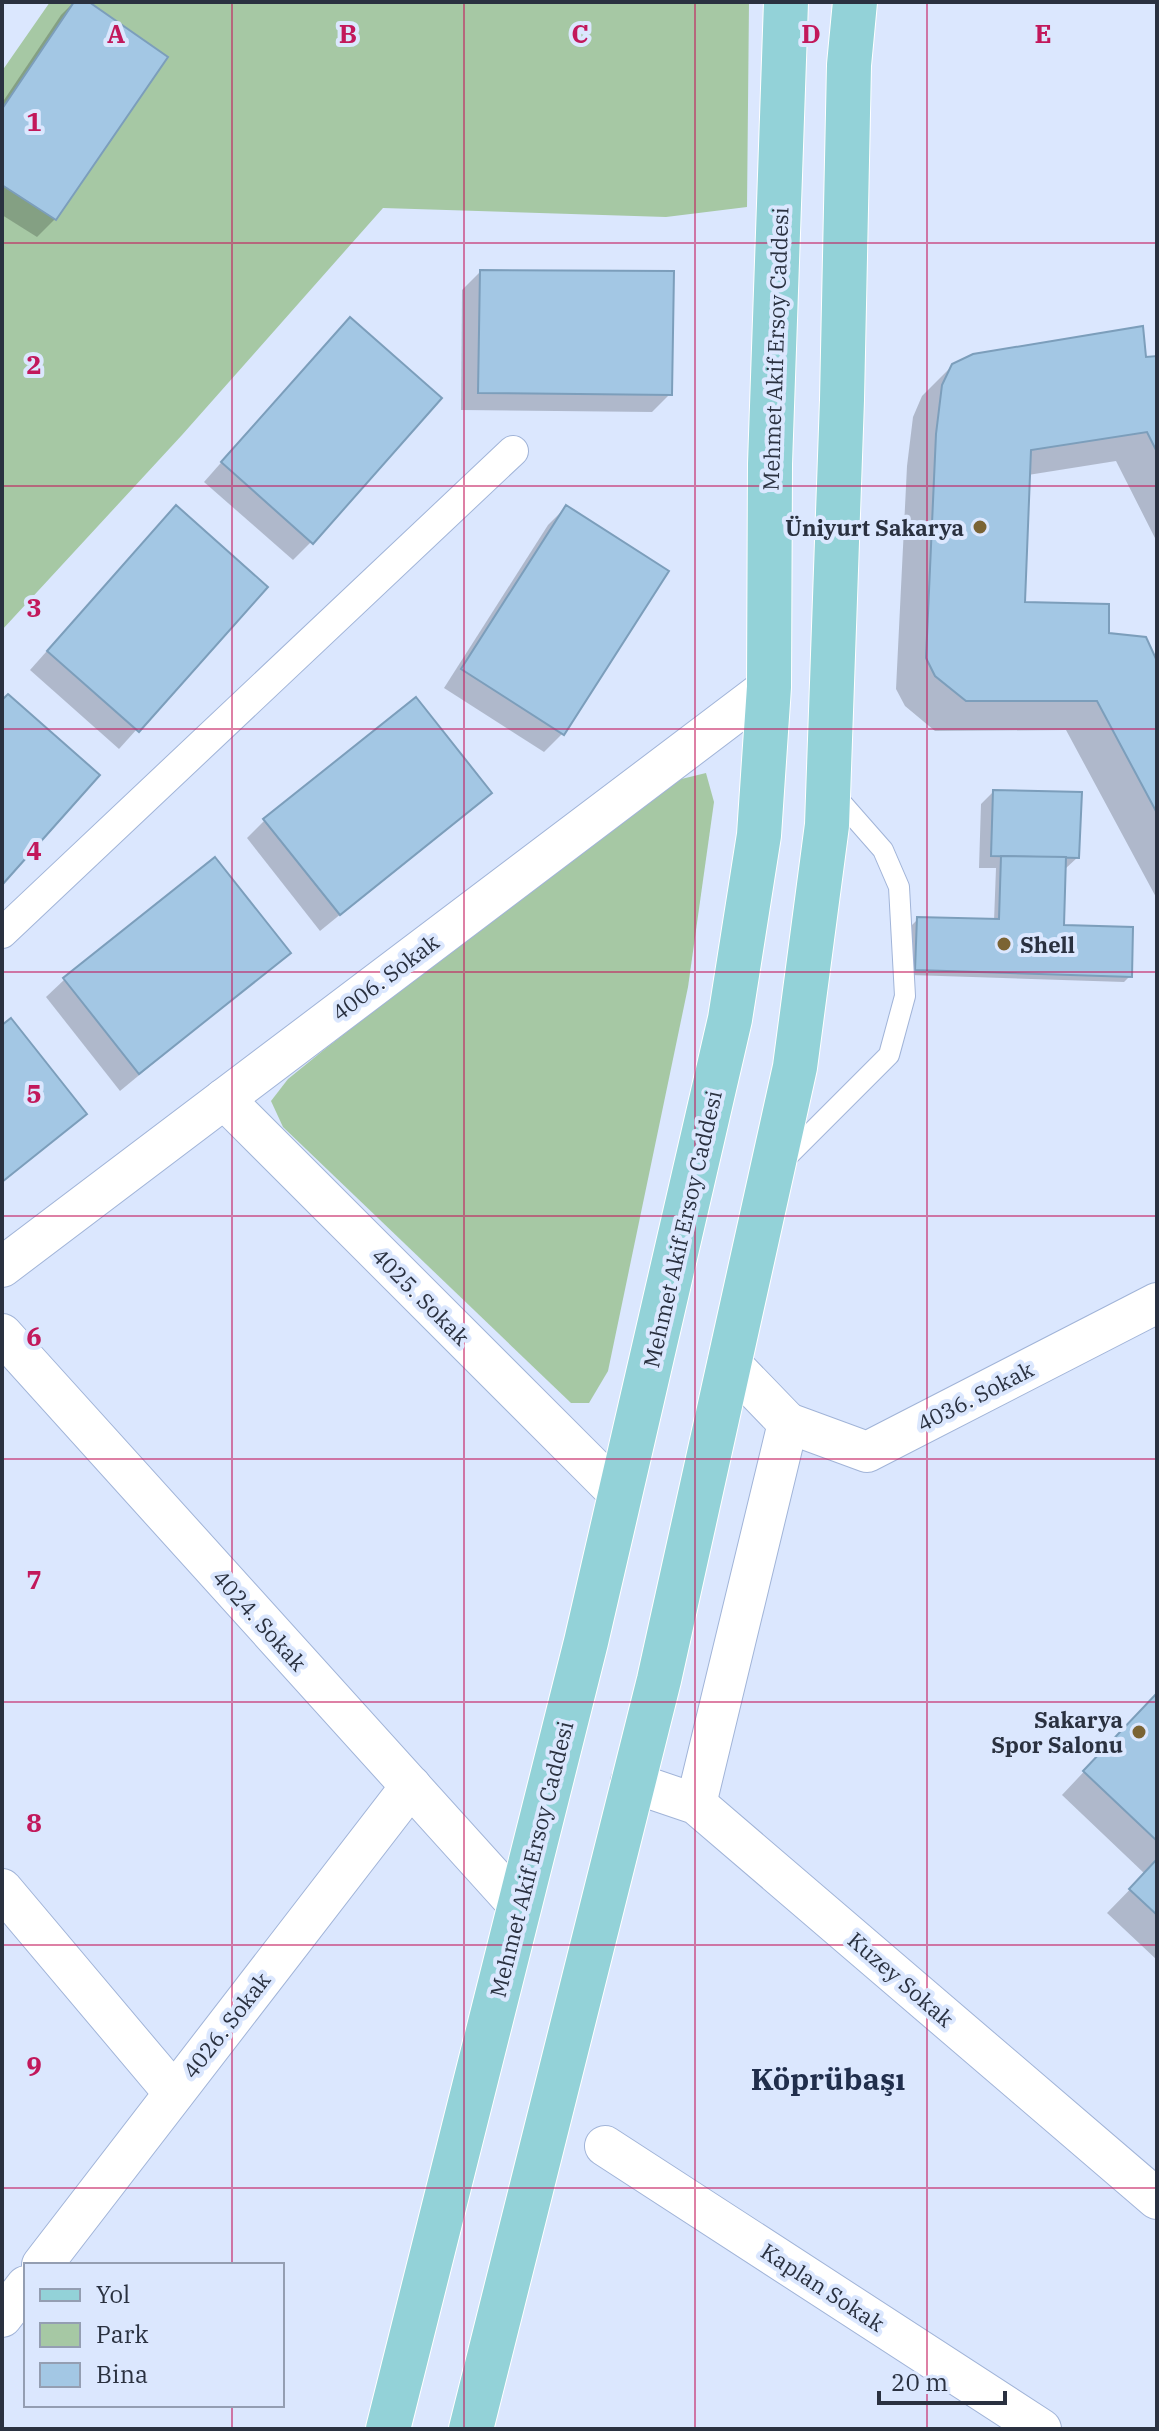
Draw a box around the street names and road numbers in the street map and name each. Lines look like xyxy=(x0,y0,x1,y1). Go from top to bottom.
street label: Mehmet Akif Ersoy Caddesi xyxy=(756,207,794,491)
street label: 4006. Sokak xyxy=(326,927,444,1027)
street label: Mehmet Akif Ersoy Caddesi xyxy=(636,1087,728,1370)
street label: 4025. Sokak xyxy=(366,1241,476,1351)
street label: 4036. Sokak xyxy=(912,1354,1038,1438)
street label: 4024. Sokak xyxy=(207,1563,313,1677)
street label: Mehmet Akif Ersoy Caddesi xyxy=(483,1718,579,2000)
street label: Kuzey Sokak xyxy=(842,1925,960,2033)
street label: 4026. Sokak xyxy=(176,1966,277,2084)
street label: Kaplan Sokak xyxy=(756,2236,890,2338)

